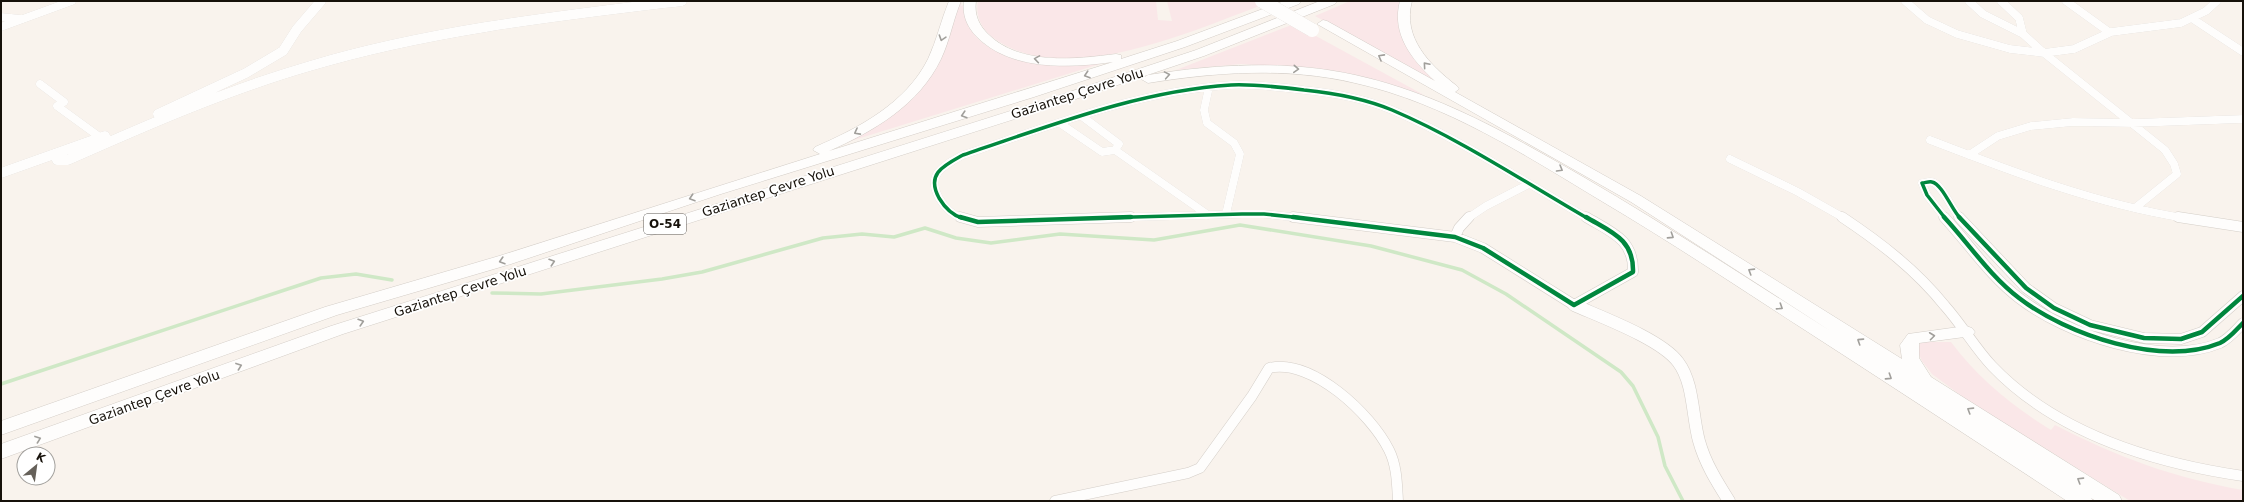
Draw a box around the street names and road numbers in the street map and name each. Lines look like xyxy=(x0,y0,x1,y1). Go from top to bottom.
street label: Gaziantep Çevre Yolu xyxy=(1009,65,1145,122)
street label: Gaziantep Çevre Yolu xyxy=(700,163,836,220)
road number: O-54 xyxy=(644,214,686,234)
street label: Gaziantep Çevre Yolu xyxy=(392,263,528,320)
street label: Gaziantep Çevre Yolu xyxy=(87,367,222,428)

